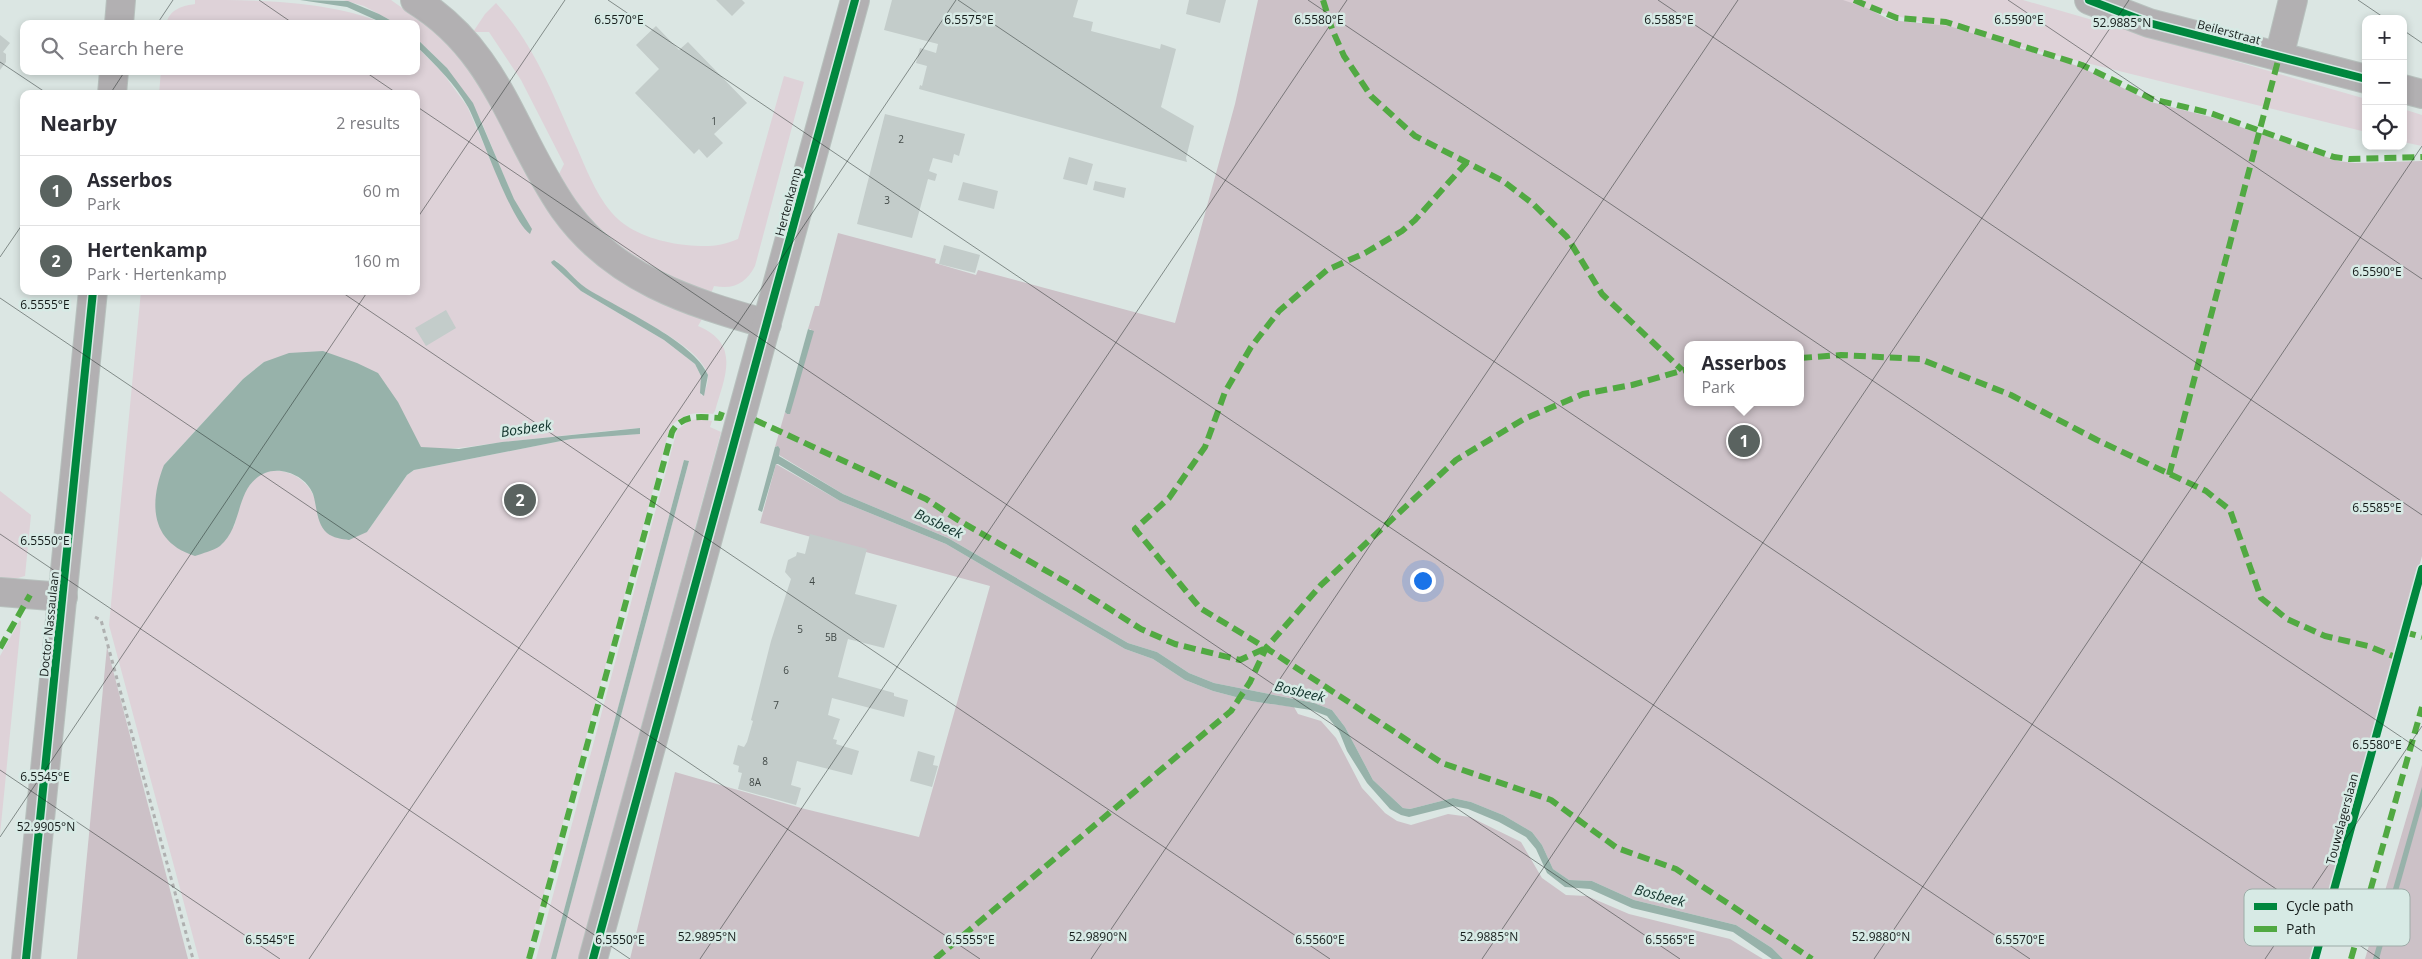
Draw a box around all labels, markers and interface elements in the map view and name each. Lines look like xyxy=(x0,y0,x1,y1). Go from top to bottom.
text: 6.5570°E xyxy=(594,11,644,28)
text: 6.5575°E xyxy=(944,11,994,28)
text: 6.5580°E xyxy=(1294,11,1344,28)
text: 6.5585°E xyxy=(1644,11,1694,28)
text: 6.5590°E xyxy=(1994,11,2044,28)
text: 52.9885°N xyxy=(2093,14,2151,31)
street label: Beilerstraat xyxy=(2196,15,2262,49)
map controls xyxy=(2362,15,2407,150)
button: + xyxy=(2362,15,2407,60)
search box xyxy=(20,20,420,75)
icon: search xyxy=(38,34,66,62)
text: Search here xyxy=(78,35,184,61)
button: − xyxy=(2362,60,2407,105)
button: locate xyxy=(2362,105,2407,150)
text: Nearby xyxy=(40,109,117,137)
text: 2 results xyxy=(336,112,400,134)
house number: 1 xyxy=(711,114,717,128)
house number: 2 xyxy=(898,132,904,146)
street label: Hertenkamp xyxy=(771,166,805,238)
text: Asserbos xyxy=(87,167,172,193)
text: 1 xyxy=(51,180,61,202)
text: 60 m xyxy=(363,180,400,202)
text: Park xyxy=(87,193,120,215)
house number: 3 xyxy=(884,193,890,207)
text: Hertenkamp xyxy=(87,237,207,263)
text: 2 xyxy=(51,250,61,272)
text: 160 m xyxy=(354,250,400,272)
text: Park · Hertenkamp xyxy=(87,263,227,285)
text: 6.5590°E xyxy=(2352,263,2402,280)
text: 6.5555°E xyxy=(20,296,70,313)
popup xyxy=(1684,341,1804,406)
text: Asserbos xyxy=(1701,350,1787,376)
text: Park xyxy=(1701,376,1735,398)
water label: Bosbeek xyxy=(499,415,554,441)
pin: 1 xyxy=(1728,422,1760,460)
pin: 2 xyxy=(504,481,536,519)
text: 6.5585°E xyxy=(2352,499,2402,516)
water label: Bosbeek xyxy=(912,504,967,543)
text: 6.5550°E xyxy=(20,532,70,549)
your location xyxy=(1410,568,1436,594)
street label: Doctor Nassaulaan xyxy=(35,570,63,678)
house number: 4 xyxy=(809,574,815,588)
house number: 5 xyxy=(797,622,803,636)
house number: 5B xyxy=(825,630,837,644)
house number: 6 xyxy=(783,663,789,677)
water label: Bosbeek xyxy=(1273,676,1328,707)
house number: 7 xyxy=(773,698,779,712)
text: 6.5580°E xyxy=(2352,736,2402,753)
house number: 8 xyxy=(762,754,768,768)
text: 6.5545°E xyxy=(20,768,70,785)
street label: Touwslagerslaan xyxy=(2322,772,2362,866)
house number: 8A xyxy=(749,775,762,789)
text: 52.9905°N xyxy=(17,818,75,835)
water label: Bosbeek xyxy=(1633,879,1688,911)
legend xyxy=(2244,889,2410,946)
text: Cycle path xyxy=(2286,896,2354,915)
text: Path xyxy=(2286,919,2316,938)
text: 52.9895°N xyxy=(678,928,736,945)
text: 52.9890°N xyxy=(1069,928,1127,945)
text: 52.9885°N xyxy=(1460,928,1518,945)
text: 52.9880°N xyxy=(1852,928,1910,945)
text: 6.5545°E xyxy=(245,931,295,948)
text: 6.5550°E xyxy=(595,931,645,948)
text: 6.5555°E xyxy=(945,931,995,948)
text: 6.5560°E xyxy=(1295,931,1345,948)
text: 6.5565°E xyxy=(1645,931,1695,948)
text: 6.5570°E xyxy=(1995,931,2045,948)

